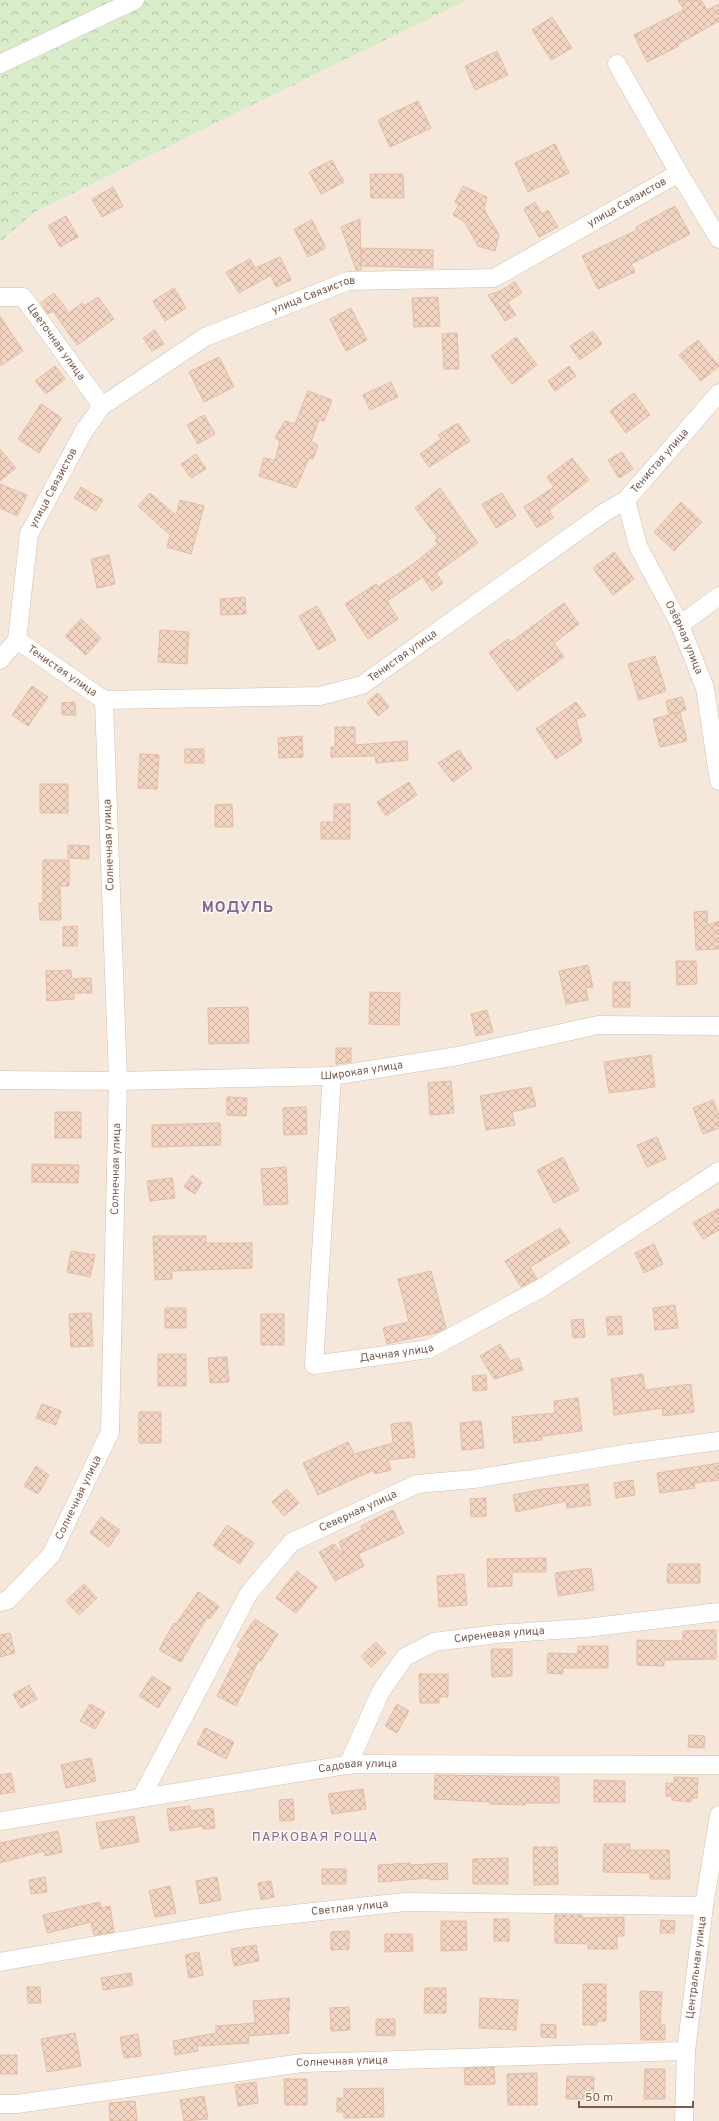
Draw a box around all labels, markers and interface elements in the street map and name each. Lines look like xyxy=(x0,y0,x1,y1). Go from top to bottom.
street label: улица Связистов xyxy=(585,174,669,231)
street label: улица Связистов xyxy=(270,274,356,317)
street label: Цветочная улица xyxy=(24,302,88,383)
street label: Тенистая улица xyxy=(628,426,692,497)
street label: улица Связистов xyxy=(26,446,81,531)
street label: Озёрная улица xyxy=(661,598,706,677)
street label: Тенистая улица xyxy=(365,627,440,685)
street label: Тенистая улица xyxy=(25,642,100,700)
street label: Солнечная улица xyxy=(100,799,118,891)
district label: МОДУЛЬ xyxy=(202,899,274,918)
street label: Широкая улица xyxy=(320,1058,404,1083)
street label: Солнечная улица xyxy=(108,1123,124,1215)
street label: Дачная улица xyxy=(359,1341,437,1366)
street label: Солнечная улица xyxy=(52,1453,105,1542)
street label: Северная улица xyxy=(317,1487,399,1535)
street label: Сиреневая улица xyxy=(453,1624,545,1646)
street label: Садовая улица xyxy=(317,1757,397,1776)
district label: ПАРКОВАЯ РОЩА xyxy=(252,1830,378,1846)
street label: Светлая улица xyxy=(311,1897,389,1919)
street label: Центральная улица xyxy=(683,1915,710,2020)
street label: Солнечная улица xyxy=(295,2053,388,2071)
scale bar xyxy=(579,2083,693,2109)
text: 50 m xyxy=(585,2090,613,2106)

